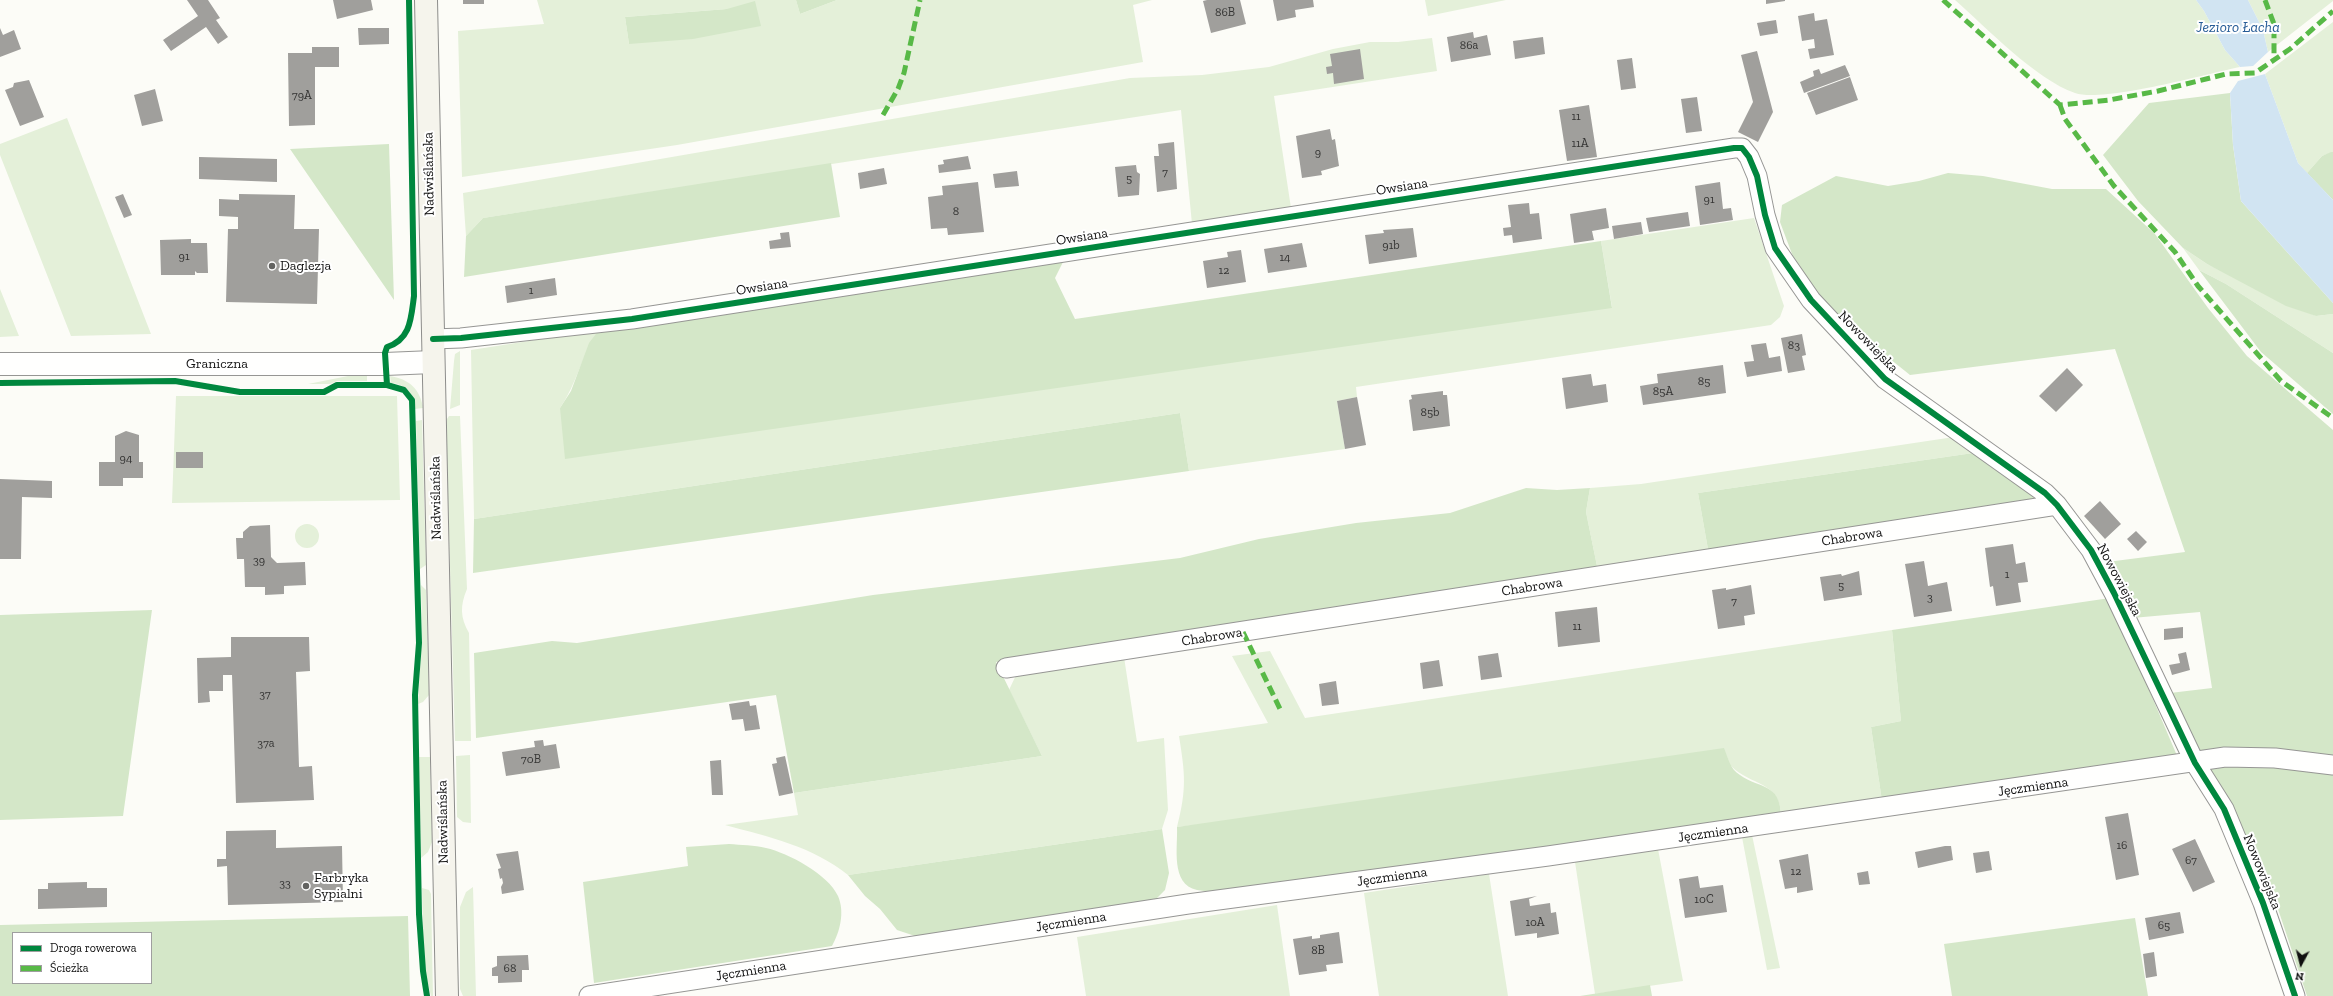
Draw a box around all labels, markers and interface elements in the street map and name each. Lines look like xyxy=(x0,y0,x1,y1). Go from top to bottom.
house number: 86B xyxy=(1215,6,1235,20)
water label: Jezioro Łacha xyxy=(2196,19,2280,37)
house number: 86a xyxy=(1460,39,1478,53)
house number: 79A xyxy=(292,89,312,103)
house number: 11 xyxy=(1571,110,1581,124)
street label: Nadwiślańska xyxy=(420,132,438,216)
house number: 11A xyxy=(1571,137,1589,151)
house number: 9 xyxy=(1315,146,1321,160)
house number: 7 xyxy=(1162,166,1168,180)
house number: 5 xyxy=(1126,172,1132,186)
street label: Owsiana xyxy=(1375,175,1429,199)
house number: 91 xyxy=(1704,193,1714,207)
house number: 8 xyxy=(953,205,959,219)
street label: Owsiana xyxy=(1055,225,1109,249)
house number: 91b xyxy=(1382,239,1400,253)
house number: 91 xyxy=(179,250,189,264)
house number: 14 xyxy=(1279,251,1291,265)
place label: Daglezja xyxy=(280,258,331,274)
marker: Daglezja xyxy=(267,261,277,271)
house number: 12 xyxy=(1219,264,1229,278)
street label: Owsiana xyxy=(735,275,789,299)
house number: 1 xyxy=(529,284,533,298)
street label: Nowowiejska xyxy=(1834,308,1902,376)
house number: 83 xyxy=(1788,339,1800,353)
street label: Graniczna xyxy=(186,356,248,372)
house number: 85 xyxy=(1698,375,1710,389)
house number: 85A xyxy=(1653,385,1673,399)
house number: 85b xyxy=(1420,406,1440,420)
house number: 94 xyxy=(120,452,132,466)
street label: Nadwiślańska xyxy=(427,456,445,540)
street label: Chabrowa xyxy=(1820,524,1884,550)
street label: Nowowiejska xyxy=(2093,541,2145,619)
house number: 39 xyxy=(253,554,265,568)
house number: 1 xyxy=(2005,568,2009,582)
street label: Chabrowa xyxy=(1500,574,1564,600)
house number: 5 xyxy=(1838,579,1844,593)
house number: 3 xyxy=(1927,591,1933,605)
house number: 7 xyxy=(1731,595,1737,609)
house number: 11 xyxy=(1572,620,1582,634)
street label: Chabrowa xyxy=(1180,624,1244,650)
house number: 37 xyxy=(259,688,271,702)
house number: 37a xyxy=(257,737,275,751)
house number: 70B xyxy=(521,753,541,767)
street label: Jęczmienna xyxy=(1997,774,2069,800)
street label: Nadwiślańska xyxy=(434,780,452,864)
street label: Jęczmienna xyxy=(1677,820,1749,846)
street label: Nowowiejska xyxy=(2239,832,2285,912)
house number: 16 xyxy=(2117,839,2127,853)
house number: 67 xyxy=(2185,854,2197,868)
street label: Jęczmienna xyxy=(1356,864,1428,890)
house number: 12 xyxy=(1791,865,1801,879)
place label: Farbryka Sypialni xyxy=(314,870,369,902)
house number: 33 xyxy=(279,877,291,891)
marker: Farbryka Sypialni xyxy=(301,881,311,891)
house number: 10C xyxy=(1694,893,1714,907)
street label: Jęczmienna xyxy=(1035,908,1107,936)
house number: 10A xyxy=(1525,916,1545,930)
house number: 65 xyxy=(2158,919,2170,933)
legend xyxy=(12,932,152,984)
text: Droga rowerowa xyxy=(50,941,137,955)
house number: 8B xyxy=(1311,944,1325,958)
north arrow xyxy=(2281,944,2321,984)
street label: Jęczmienna xyxy=(715,957,787,985)
text: Ścieżka xyxy=(50,961,89,975)
house number: 68 xyxy=(504,962,516,976)
text: N xyxy=(2295,969,2304,983)

